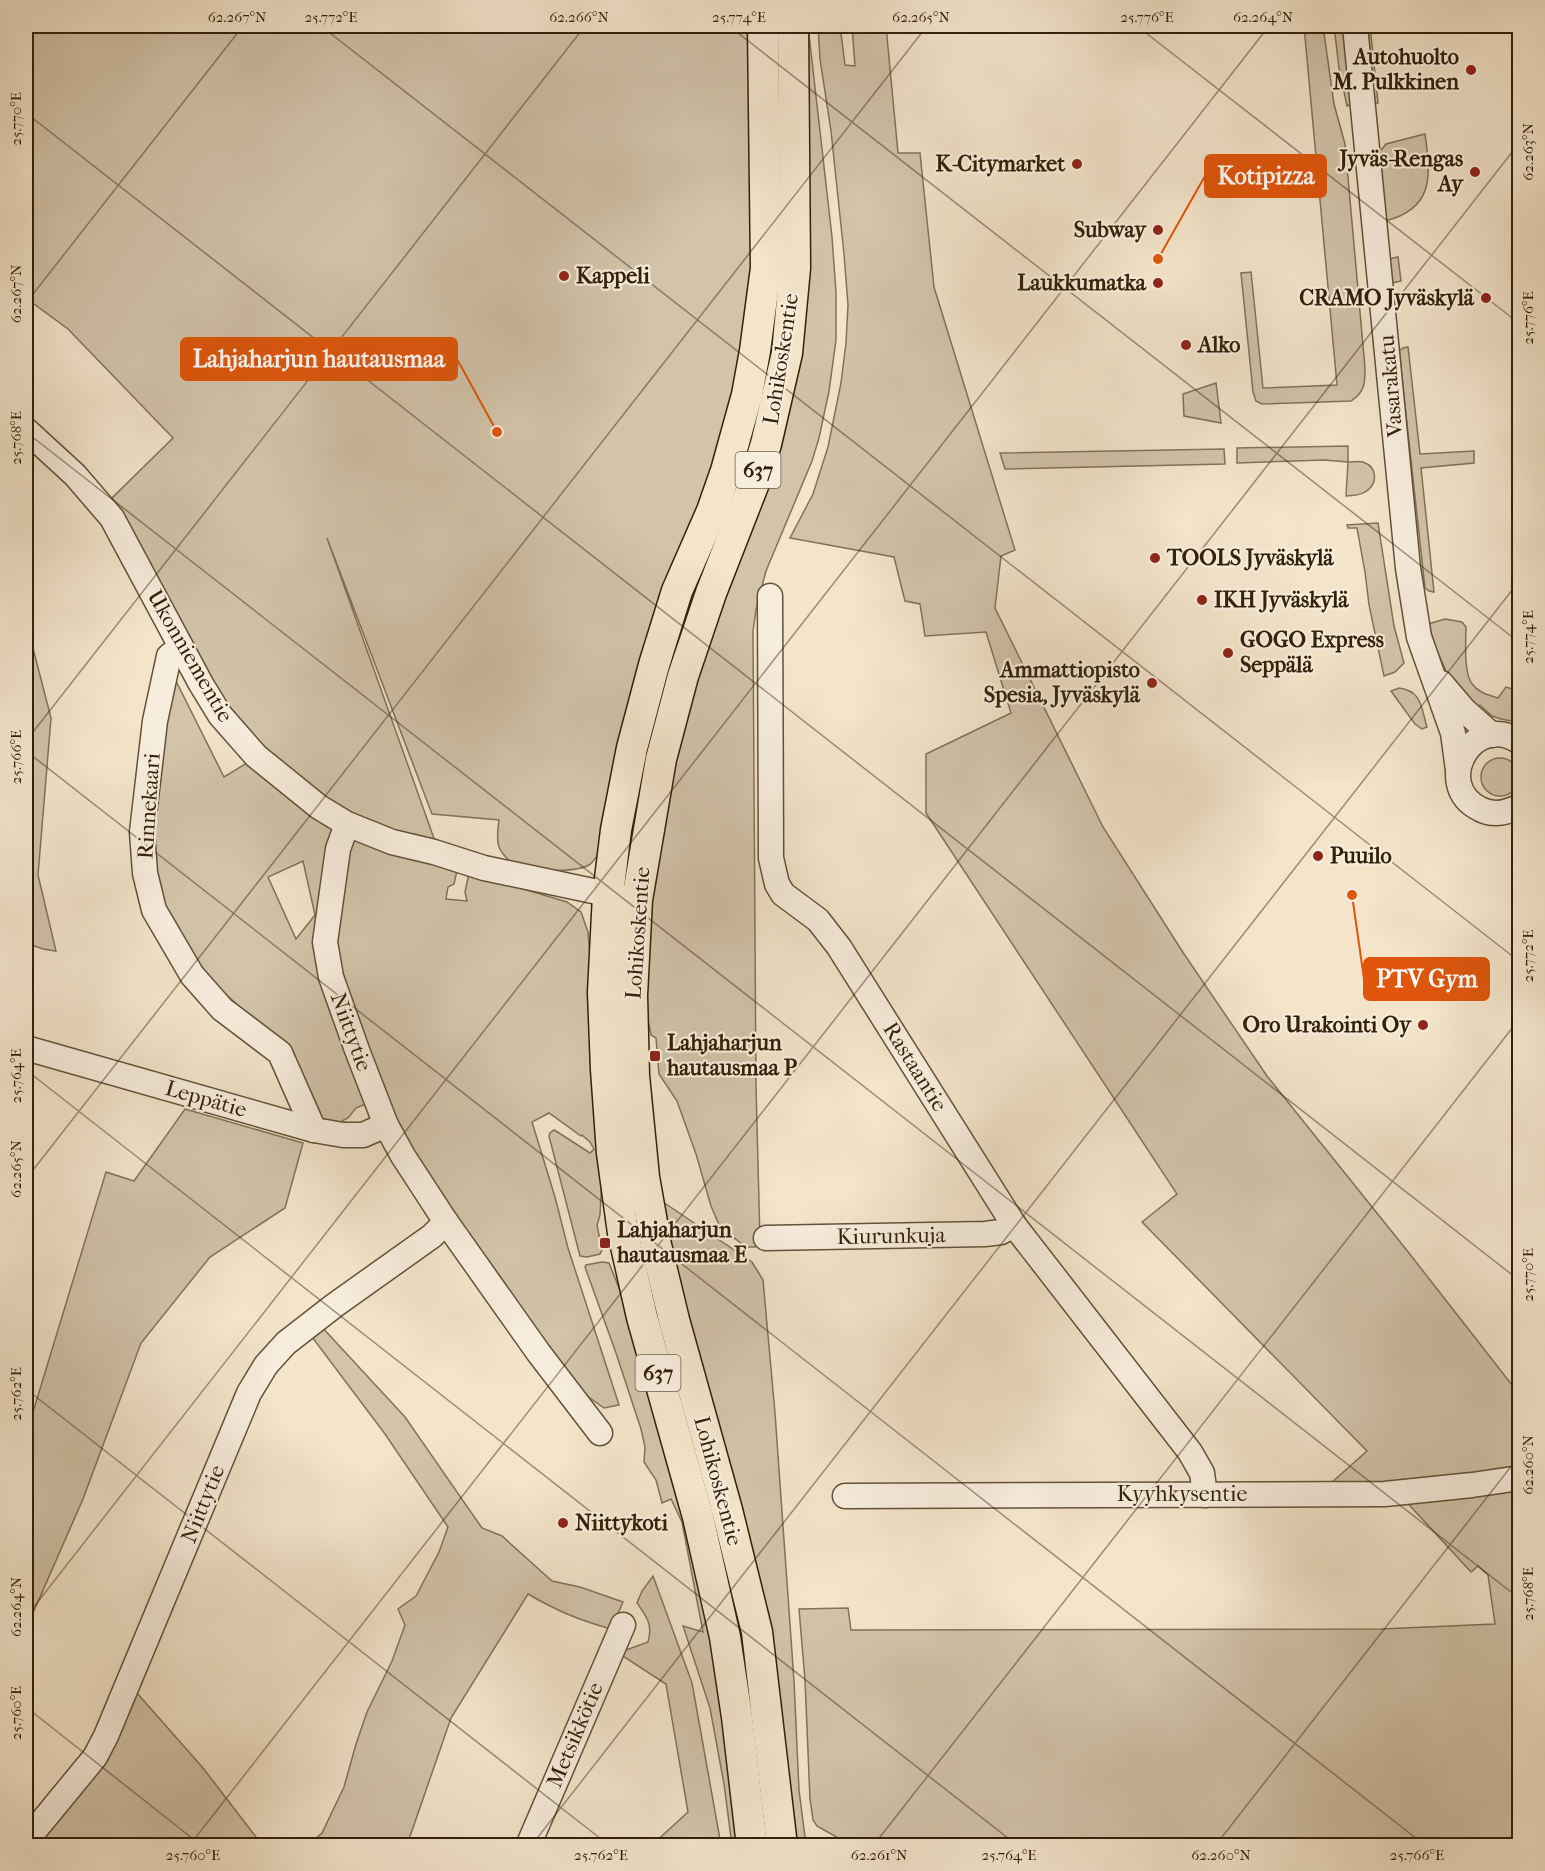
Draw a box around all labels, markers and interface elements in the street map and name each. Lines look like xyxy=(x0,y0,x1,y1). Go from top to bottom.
text: 62.267°N xyxy=(208,8,267,26)
text: 25.772°E xyxy=(304,8,358,26)
text: 62.266°N xyxy=(549,8,609,26)
text: 25.774°E xyxy=(712,8,766,26)
text: 62.265°N xyxy=(892,8,951,26)
text: 25.776°E xyxy=(1120,8,1174,26)
text: 62.264°N xyxy=(1233,8,1294,26)
place label: Autohuolto M. Pulkkinen xyxy=(1332,44,1459,95)
marker: Autohuolto M. Pulkkinen xyxy=(1464,63,1478,77)
text: 25.770°E xyxy=(7,92,25,146)
text: 62.263°N xyxy=(1519,123,1537,181)
place label: Jyväs-Rengas Ay xyxy=(1337,146,1464,197)
place label: K-Citymarket xyxy=(935,151,1066,177)
callout: Kotipizza xyxy=(1205,155,1326,197)
marker: K-Citymarket xyxy=(1070,157,1084,171)
text: Kotipizza xyxy=(1217,162,1315,190)
marker: Jyväs-Rengas Ay xyxy=(1468,165,1482,179)
place label: Subway xyxy=(1074,217,1147,243)
marker: Subway xyxy=(1151,223,1165,237)
place label: Kappeli xyxy=(576,263,650,289)
text: 62.267°N xyxy=(7,264,25,323)
marker: Kappeli xyxy=(557,269,571,283)
place label: Laukkumatka xyxy=(1017,270,1147,296)
marker: Laukkumatka xyxy=(1151,276,1165,290)
place label: CRAMO Jyväskylä xyxy=(1299,285,1475,311)
street label: Lohikoskentie xyxy=(758,291,804,427)
marker: CRAMO Jyväskylä xyxy=(1479,291,1493,305)
text: 25.776°E xyxy=(1519,291,1537,345)
place label: Alko xyxy=(1196,332,1241,358)
street label: Vasarakatu xyxy=(1374,333,1409,439)
callout: Lahjaharjun hautausmaa xyxy=(181,338,457,380)
marker: Alko xyxy=(1179,338,1193,352)
text: Lahjaharjun hautausmaa xyxy=(193,345,446,373)
text: 25.768°E xyxy=(7,411,25,465)
road number: 637 xyxy=(736,452,780,488)
place label: TOOLS Jyväskylä xyxy=(1166,545,1334,571)
marker: TOOLS Jyväskylä xyxy=(1148,551,1162,565)
street label: Ukonniementie xyxy=(142,585,238,727)
place label: IKH Jyväskylä xyxy=(1214,587,1349,613)
marker: IKH Jyväskylä xyxy=(1195,593,1209,607)
text: 25.774°E xyxy=(1519,610,1537,664)
place label: GOGO Express Seppälä xyxy=(1240,627,1384,678)
marker: GOGO Express Seppälä xyxy=(1221,646,1235,660)
place label: Ammattiopisto Spesia, Jyväskylä xyxy=(984,657,1141,708)
marker: Ammattiopisto Spesia, Jyväskylä xyxy=(1145,676,1159,690)
text: 25.766°E xyxy=(7,730,25,784)
street label: Rinnekaari xyxy=(132,752,166,860)
place label: Puuilo xyxy=(1330,843,1392,869)
marker: Puuilo xyxy=(1311,849,1325,863)
street label: Lohikoskentie xyxy=(620,866,656,1000)
text: 25.772°E xyxy=(1519,929,1537,983)
callout: PTV Gym xyxy=(1364,958,1489,1000)
text: PTV Gym xyxy=(1376,965,1479,993)
street label: Niittytie xyxy=(325,989,377,1075)
place label: Oro Urakointi Oy xyxy=(1243,1012,1412,1038)
street label: Rastaantie xyxy=(877,1018,953,1117)
marker: Oro Urakointi Oy xyxy=(1416,1018,1430,1032)
place label: Lahjaharjun hautausmaa P xyxy=(666,1030,798,1081)
text: 25.764°E xyxy=(7,1048,25,1104)
marker: Lahjaharjun hautausmaa P xyxy=(648,1049,662,1063)
street label: Leppätie xyxy=(162,1075,250,1123)
text: 62.265°N xyxy=(7,1139,25,1198)
place label: Lahjaharjun hautausmaa E xyxy=(616,1217,748,1268)
street label: Kiurunkuja xyxy=(836,1222,947,1250)
marker: Lahjaharjun hautausmaa E xyxy=(598,1236,612,1250)
text: 25.770°E xyxy=(1519,1248,1537,1302)
road number: 637 xyxy=(636,1355,680,1391)
text: 25.762°E xyxy=(7,1367,25,1421)
street label: Lohikoskentie xyxy=(688,1413,748,1549)
text: 62.260°N xyxy=(1519,1435,1537,1495)
street label: Niittytie xyxy=(176,1461,230,1547)
street label: Kyyhkysentie xyxy=(1117,1481,1247,1507)
place label: Niittykoti xyxy=(575,1510,668,1536)
marker: Niittykoti xyxy=(556,1516,570,1530)
text: 25.768°E xyxy=(1519,1567,1537,1621)
text: 62.264°N xyxy=(7,1576,25,1637)
street label: Metsikkötie xyxy=(541,1678,609,1791)
text: 25.760°E xyxy=(7,1686,25,1740)
text: 25.760°E xyxy=(166,1846,220,1864)
text: 25.762°E xyxy=(574,1846,628,1864)
text: 62.261°N xyxy=(851,1846,908,1864)
text: 25.764°E xyxy=(981,1846,1037,1864)
text: 62.260°N xyxy=(1191,1846,1251,1864)
text: 25.766°E xyxy=(1390,1846,1444,1864)

